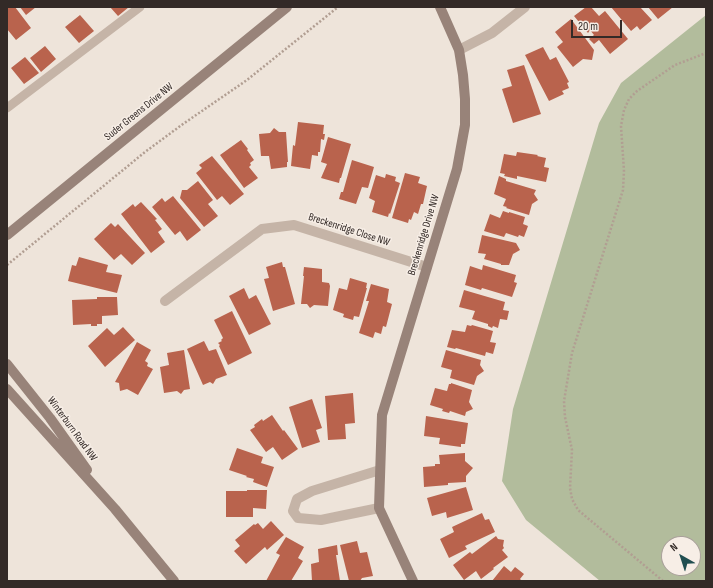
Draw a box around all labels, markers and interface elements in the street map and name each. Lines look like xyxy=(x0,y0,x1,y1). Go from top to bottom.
scale bar xyxy=(573,12,624,38)
text: 20 m xyxy=(578,19,598,34)
street label: Suder Greens Drive NW xyxy=(102,80,176,144)
street label: Breckenridge Drive NW xyxy=(405,193,443,277)
street label: Breckenridge Close NW xyxy=(307,211,391,249)
street label: Winterburn Road NW xyxy=(44,394,100,464)
north arrow xyxy=(661,536,701,576)
text: N xyxy=(667,540,680,554)

